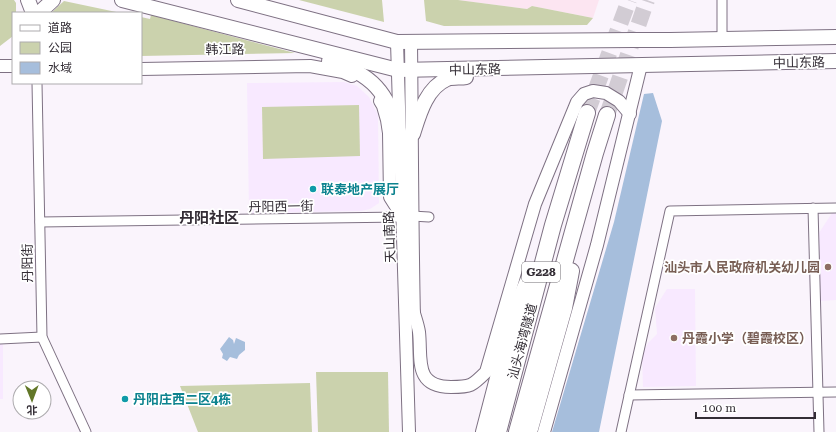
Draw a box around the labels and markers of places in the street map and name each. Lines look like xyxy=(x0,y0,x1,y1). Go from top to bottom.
place label: 联泰地产展厅 xyxy=(321,182,399,197)
marker: 联泰地产展厅 xyxy=(308,184,318,194)
place label: 汕头市人民政府机关幼儿园 xyxy=(664,260,820,275)
marker: 汕头市人民政府机关幼儿园 xyxy=(823,262,833,272)
place label: 丹霞小学（碧霞校区） xyxy=(682,331,812,346)
marker: 丹霞小学（碧霞校区） xyxy=(669,333,679,343)
place label: 丹阳庄西二区4栋 xyxy=(133,392,231,407)
marker: 丹阳庄西二区4栋 xyxy=(120,394,130,404)

